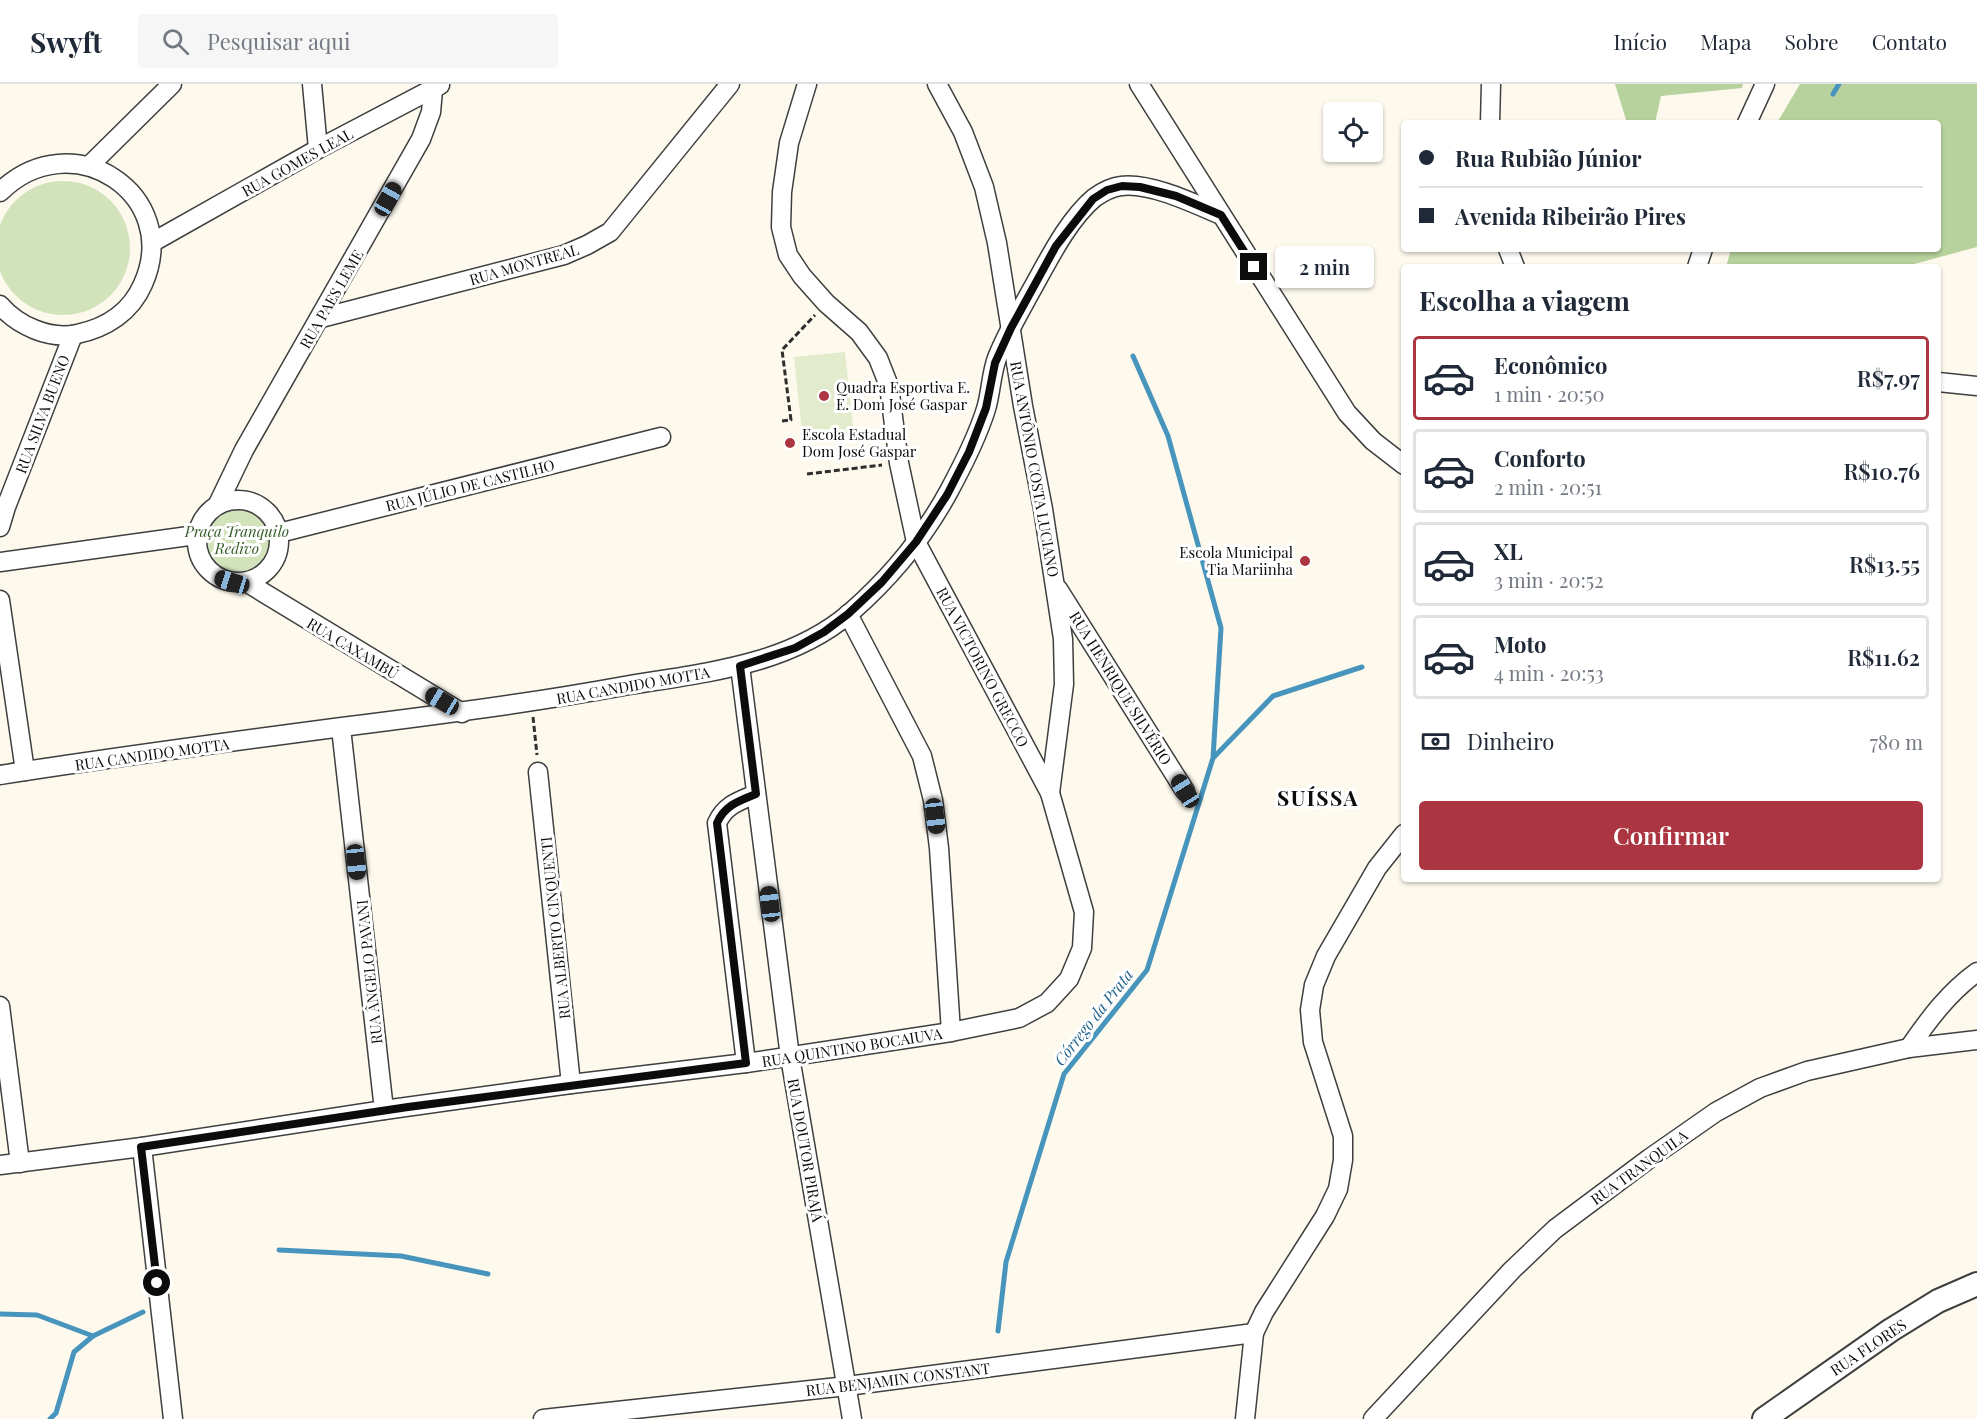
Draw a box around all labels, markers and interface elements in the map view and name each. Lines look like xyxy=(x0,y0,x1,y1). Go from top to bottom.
search box xyxy=(138,14,558,68)
text: Swyft xyxy=(30,23,102,60)
icon: search xyxy=(159,25,192,58)
text: Pesquisar aqui xyxy=(207,26,350,56)
text: Início xyxy=(1613,27,1667,55)
text: Mapa xyxy=(1700,27,1751,55)
text: Sobre xyxy=(1784,27,1839,55)
text: Contato xyxy=(1872,27,1947,55)
map controls xyxy=(1323,102,1383,162)
button: locate xyxy=(1323,102,1383,162)
street label: RUA GOMES LEAL xyxy=(238,123,356,201)
text: Rua Rubião Júnior xyxy=(1455,143,1641,173)
car xyxy=(371,179,405,219)
text: Avenida Ribeirão Pires xyxy=(1455,201,1686,231)
street label: RUA MONTREAL xyxy=(467,239,581,289)
street label: RUA PAES LEME xyxy=(295,246,367,352)
callout: 2 min xyxy=(1275,246,1374,288)
route end xyxy=(1240,253,1267,280)
text: 2 min xyxy=(1299,253,1350,280)
text: Escolha a viagem xyxy=(1419,282,1630,318)
text: Econômico xyxy=(1494,350,1607,380)
icon: car xyxy=(1422,351,1476,405)
street label: RUA SILVA BUENO xyxy=(10,352,74,476)
street label: RUA ANTÔNIO COSTA LUCIANO xyxy=(1006,359,1064,579)
text: R$7.97 xyxy=(1857,363,1920,393)
place label: Quadra Esportiva E. E. Dom José Gaspar xyxy=(836,377,970,414)
text: 1 min · 20:50 xyxy=(1494,380,1604,407)
marker: Quadra Esportiva E. E. Dom José Gaspar xyxy=(817,389,831,403)
place label: Escola Estadual Dom José Gaspar xyxy=(802,424,917,461)
marker: Escola Estadual Dom José Gaspar xyxy=(783,436,797,450)
text: Conforto xyxy=(1494,443,1586,473)
icon: car xyxy=(1422,444,1476,498)
street label: RUA JÚLIO DE CASTILHO xyxy=(383,454,557,516)
text: R$10.76 xyxy=(1843,456,1920,486)
text: 2 min · 20:51 xyxy=(1494,473,1602,500)
park label: Praça Tranquilo Redivo xyxy=(184,521,289,558)
text: XL xyxy=(1494,536,1523,566)
icon: car xyxy=(1422,537,1476,591)
place label: Escola Municipal Tia Mariinha xyxy=(1179,542,1294,579)
text: R$13.55 xyxy=(1849,549,1920,579)
marker: Escola Municipal Tia Mariinha xyxy=(1298,554,1312,568)
text: 3 min · 20:52 xyxy=(1494,566,1604,593)
car xyxy=(212,568,252,596)
street label: RUA VICTORINO GRECCO xyxy=(932,584,1034,750)
street label: RUA HENRIQUE SILVÉRIO xyxy=(1065,607,1177,769)
street label: RUA CAXAMBÚ xyxy=(303,613,403,683)
text: Moto xyxy=(1494,629,1547,659)
icon: car xyxy=(1422,630,1476,684)
text: R$11.62 xyxy=(1847,642,1920,672)
text: 4 min · 20:53 xyxy=(1494,659,1604,686)
street label: RUA CANDIDO MOTTA xyxy=(555,662,712,708)
car xyxy=(422,684,462,718)
icon: cash xyxy=(1419,725,1452,758)
text: Dinheiro xyxy=(1467,726,1554,756)
text: 780 m xyxy=(1870,728,1923,755)
street label: RUA CANDIDO MOTTA xyxy=(74,733,231,775)
car xyxy=(1168,771,1202,811)
district label: SUÍSSA xyxy=(1277,783,1359,811)
car xyxy=(924,797,946,835)
button: Confirmar xyxy=(1419,801,1923,870)
street label: RUA ALBERTO CINQUENTI xyxy=(535,836,575,1020)
car xyxy=(345,843,367,881)
car xyxy=(759,885,781,923)
street label: RUA ÂNGELO PAVANI xyxy=(351,899,387,1045)
water label: Córrego da Prata xyxy=(1049,964,1137,1070)
street label: RUA QUINTINO BOCAIUVA xyxy=(760,1023,944,1071)
street label: RUA DOUTOR PIRAJÁ xyxy=(784,1077,829,1224)
street label: RUA TRANQUILA xyxy=(1586,1125,1692,1209)
route start xyxy=(143,1269,170,1296)
street label: RUA FLORES xyxy=(1826,1314,1910,1380)
street label: RUA BENJAMIN CONSTANT xyxy=(805,1358,991,1400)

